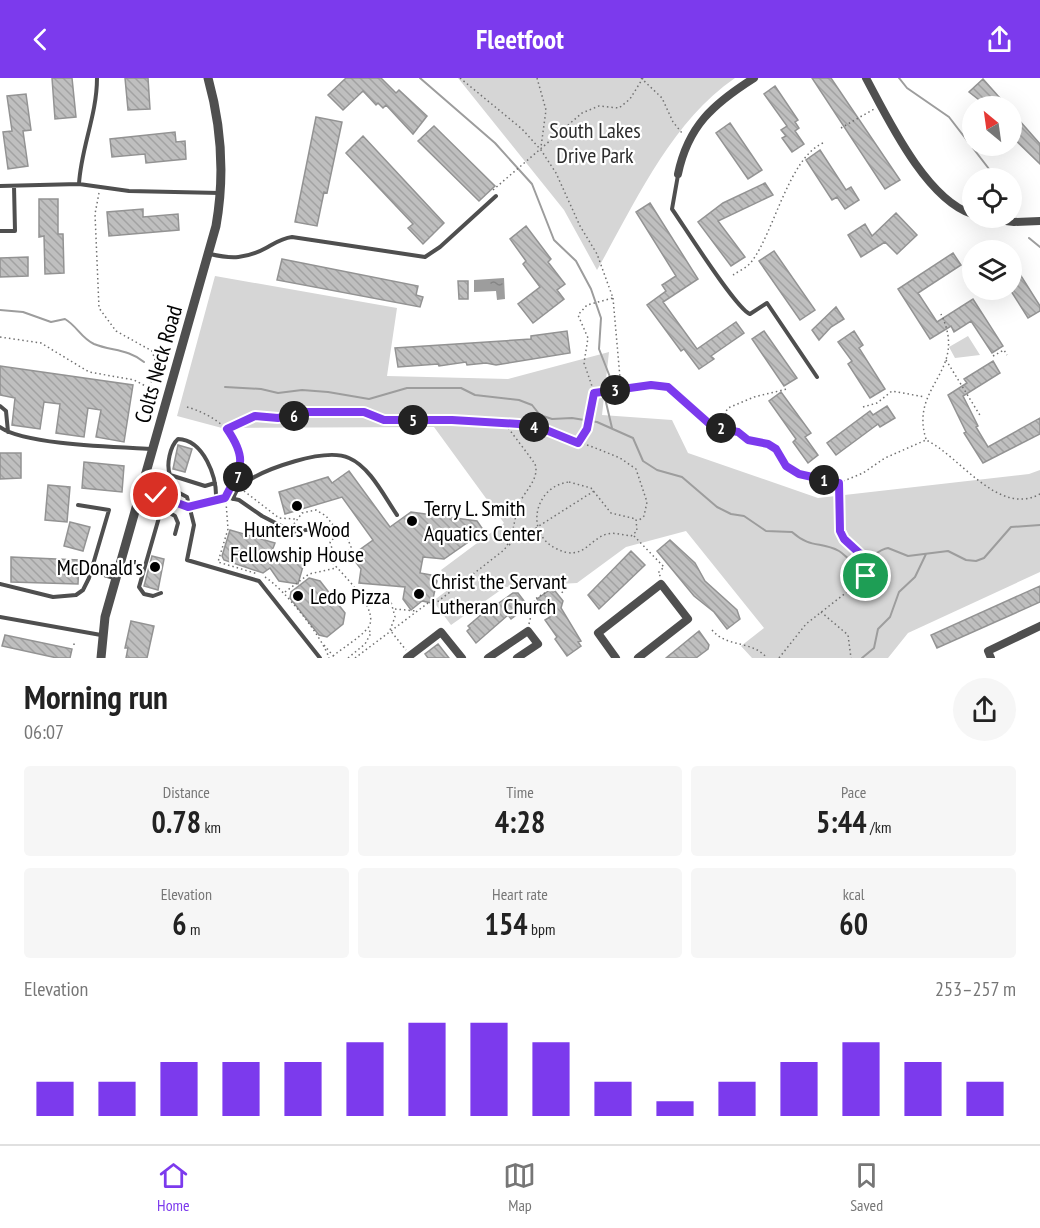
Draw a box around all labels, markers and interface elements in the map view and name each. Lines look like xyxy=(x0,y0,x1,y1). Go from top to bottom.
text: Fleetfoot xyxy=(476,22,564,56)
icon: back xyxy=(24,23,57,56)
icon: share xyxy=(983,23,1016,56)
north arrow xyxy=(962,96,1022,156)
map controls xyxy=(962,96,1022,300)
park label: South Lakes Drive Park xyxy=(549,116,641,169)
button: locate xyxy=(962,168,1022,228)
button: layers xyxy=(962,240,1022,300)
street label: Colts Neck Road xyxy=(128,302,188,426)
pin: 3 xyxy=(600,375,630,405)
text: 3 xyxy=(611,380,619,400)
pin: 6 xyxy=(279,401,309,431)
pin: 5 xyxy=(398,405,428,435)
text: 6 xyxy=(290,406,298,426)
text: 5 xyxy=(409,410,417,430)
pin: 4 xyxy=(519,412,549,442)
pin: 2 xyxy=(706,413,736,443)
text: 4 xyxy=(530,417,538,437)
text: 2 xyxy=(717,418,725,438)
pin: 7 xyxy=(223,462,253,492)
pin: 1 xyxy=(809,465,839,495)
text: 7 xyxy=(234,467,242,487)
pin xyxy=(130,469,181,520)
text: 1 xyxy=(820,470,828,490)
icon: check xyxy=(139,478,172,511)
place label: Terry L. Smith Aquatics Center xyxy=(424,494,542,547)
marker: Hunters Wood Fellowship House xyxy=(290,499,304,513)
marker: Terry L. Smith Aquatics Center xyxy=(405,514,419,528)
place label: Hunters Wood Fellowship House xyxy=(230,515,364,568)
pin xyxy=(840,550,891,601)
place label: McDonald's xyxy=(57,553,143,581)
icon: arrive xyxy=(849,559,882,592)
marker: McDonald's xyxy=(148,560,162,574)
place label: Christ the Servant Lutheran Church xyxy=(431,567,567,620)
place label: Ledo Pizza xyxy=(310,582,390,610)
marker: Christ the Servant Lutheran Church xyxy=(412,587,426,601)
marker: Ledo Pizza xyxy=(291,589,305,603)
text: Morning run xyxy=(24,675,168,718)
button: share xyxy=(953,678,1016,741)
text: 06:07 xyxy=(24,719,64,745)
text: Distance xyxy=(163,782,210,802)
text: Time xyxy=(506,782,534,802)
text: Pace xyxy=(841,782,866,802)
text: 0.78 xyxy=(152,802,201,841)
text: 4:28 xyxy=(495,802,545,841)
text: 5:44 xyxy=(816,802,867,841)
text: km xyxy=(201,817,221,837)
text: /km xyxy=(867,817,891,837)
text: Elevation xyxy=(161,884,212,904)
text: Heart rate xyxy=(492,884,548,904)
text: kcal xyxy=(843,884,865,904)
text: 6 xyxy=(172,904,187,943)
text: 154 xyxy=(485,904,528,943)
text: 60 xyxy=(839,904,868,943)
text: m xyxy=(187,919,200,939)
text: bpm xyxy=(528,919,555,939)
text: Elevation xyxy=(24,976,88,1002)
text: 253–257 m xyxy=(935,976,1016,1002)
tab: Home xyxy=(157,1159,190,1215)
tab: Map xyxy=(503,1159,536,1215)
tab: Saved xyxy=(850,1159,883,1215)

